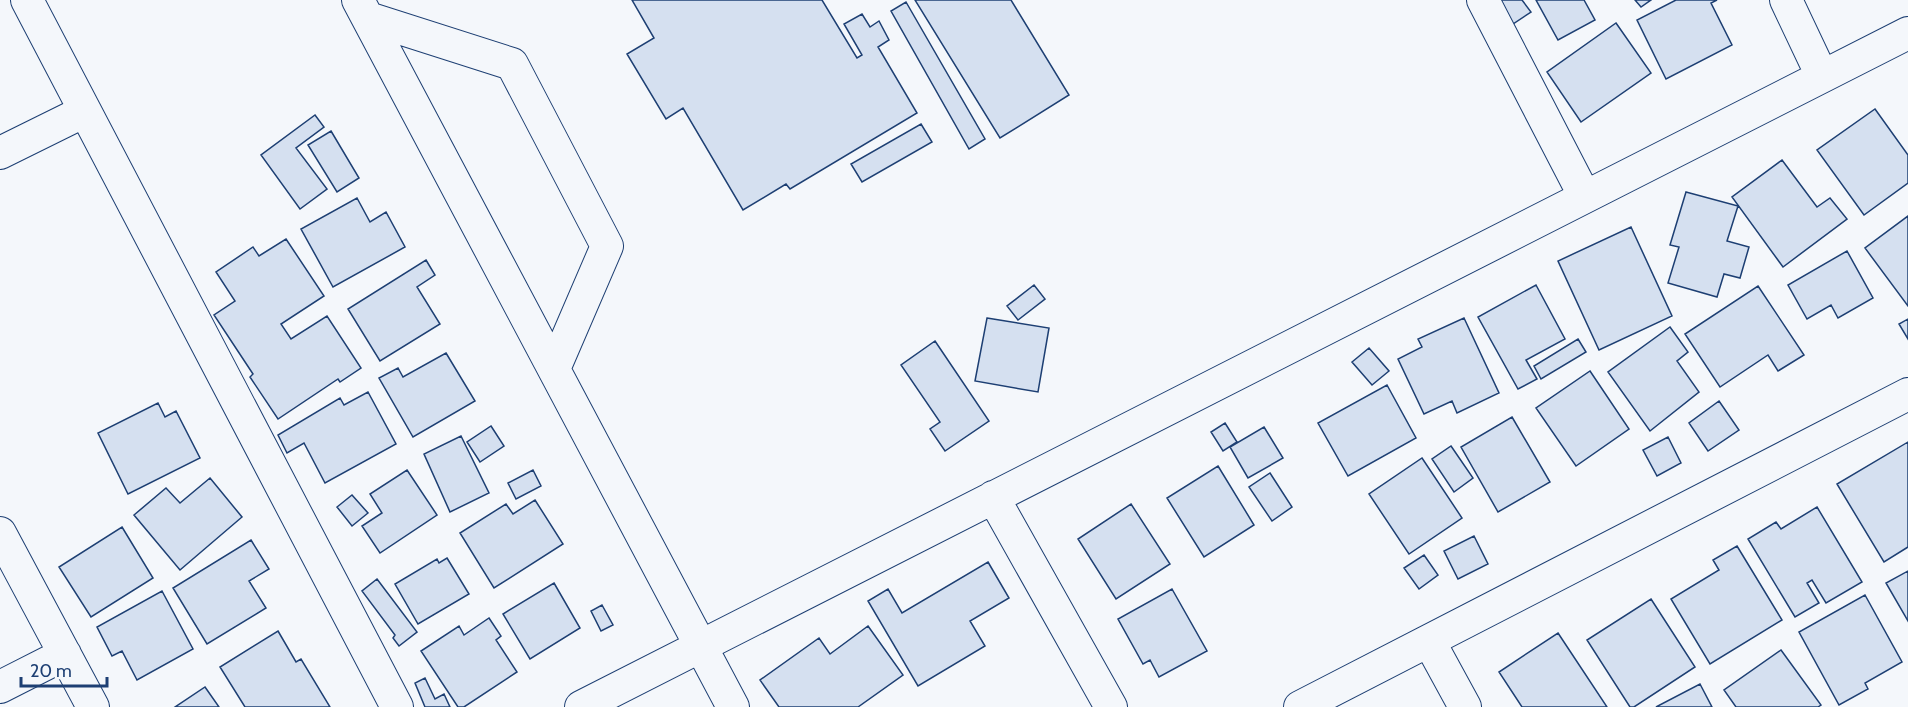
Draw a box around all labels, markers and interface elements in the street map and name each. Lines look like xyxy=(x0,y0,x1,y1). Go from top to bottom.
scale bar xyxy=(21,650,106,688)
text: 20 m xyxy=(30,660,72,682)

